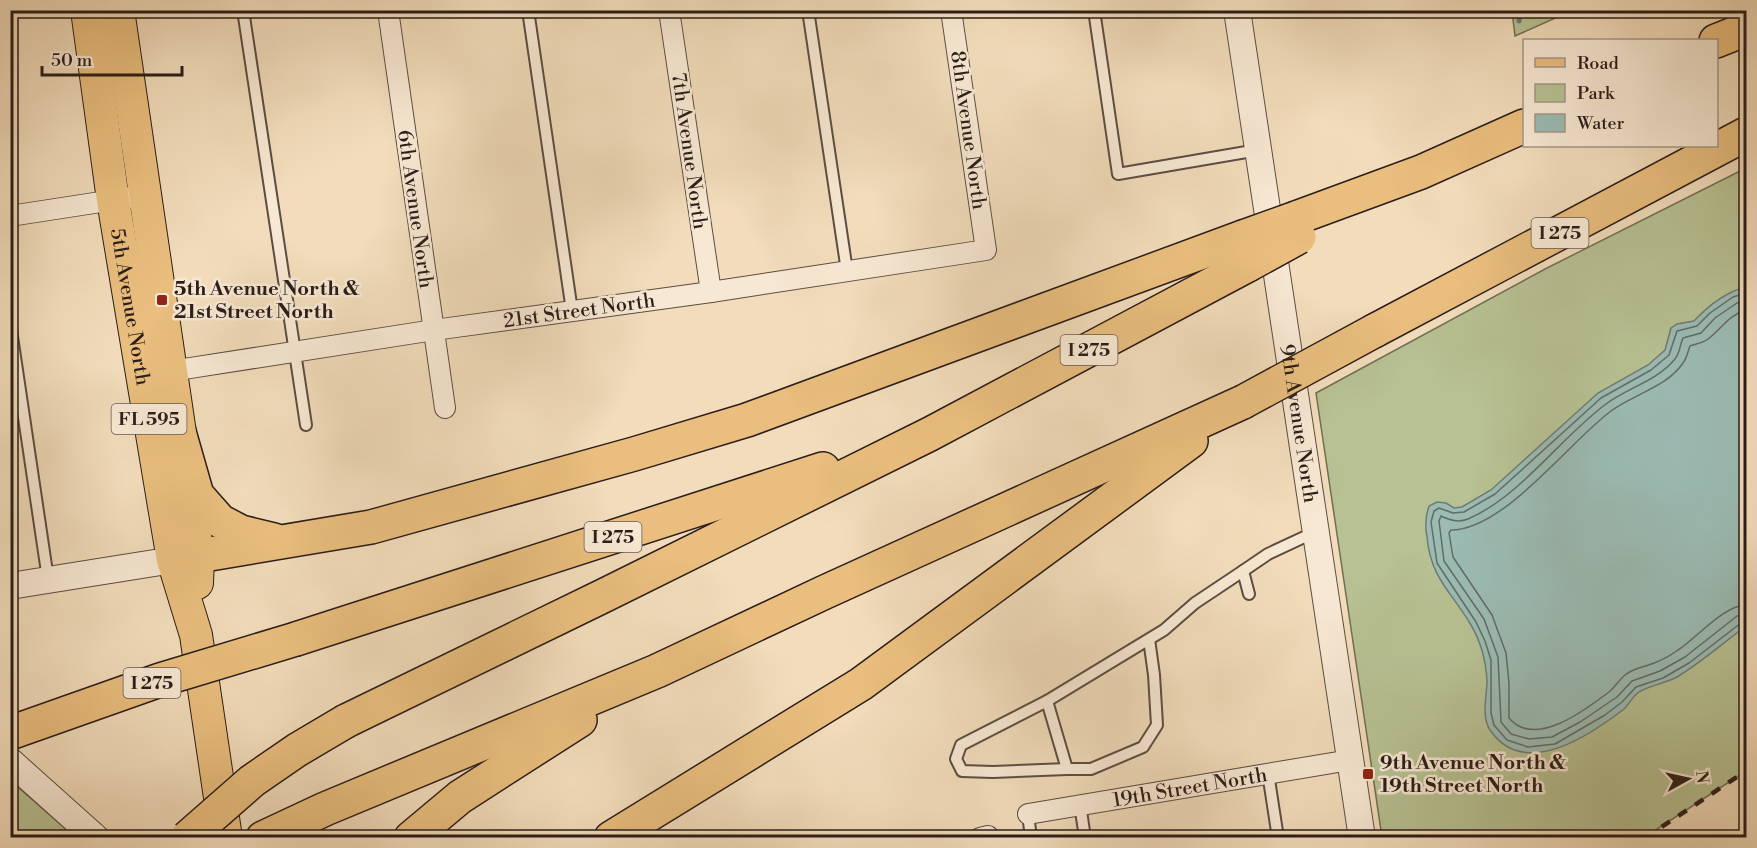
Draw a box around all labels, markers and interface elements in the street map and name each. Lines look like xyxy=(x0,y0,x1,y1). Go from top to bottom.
scale bar xyxy=(42,39,182,77)
legend xyxy=(1523,39,1718,147)
text: 50 m xyxy=(51,49,93,72)
street label: 8th Avenue North xyxy=(944,49,991,211)
text: Road xyxy=(1577,52,1620,75)
street label: 7th Avenue North xyxy=(665,71,712,231)
text: Park xyxy=(1577,82,1616,105)
text: Water xyxy=(1576,112,1625,135)
street label: 6th Avenue North xyxy=(391,128,438,290)
road number: I 275 xyxy=(1532,218,1588,248)
street label: 5th Avenue North xyxy=(104,227,155,387)
place label: 5th Avenue North & 21st Street North xyxy=(174,277,360,325)
street label: 21st Street North xyxy=(502,288,657,335)
marker: 5th Avenue North & 21st Street North xyxy=(155,293,169,307)
road number: I 275 xyxy=(1060,335,1118,365)
street label: 9th Avenue North xyxy=(1274,343,1322,505)
road number: FL 595 xyxy=(112,404,186,434)
road number: I 275 xyxy=(584,522,642,552)
road number: I 275 xyxy=(124,668,180,698)
north arrow xyxy=(1658,749,1718,809)
place label: 9th Avenue North & 19th Street North xyxy=(1380,751,1566,799)
street label: 19th Street North xyxy=(1111,763,1269,814)
marker: 9th Avenue North & 19th Street North xyxy=(1361,767,1375,781)
text: N xyxy=(1691,769,1713,785)

